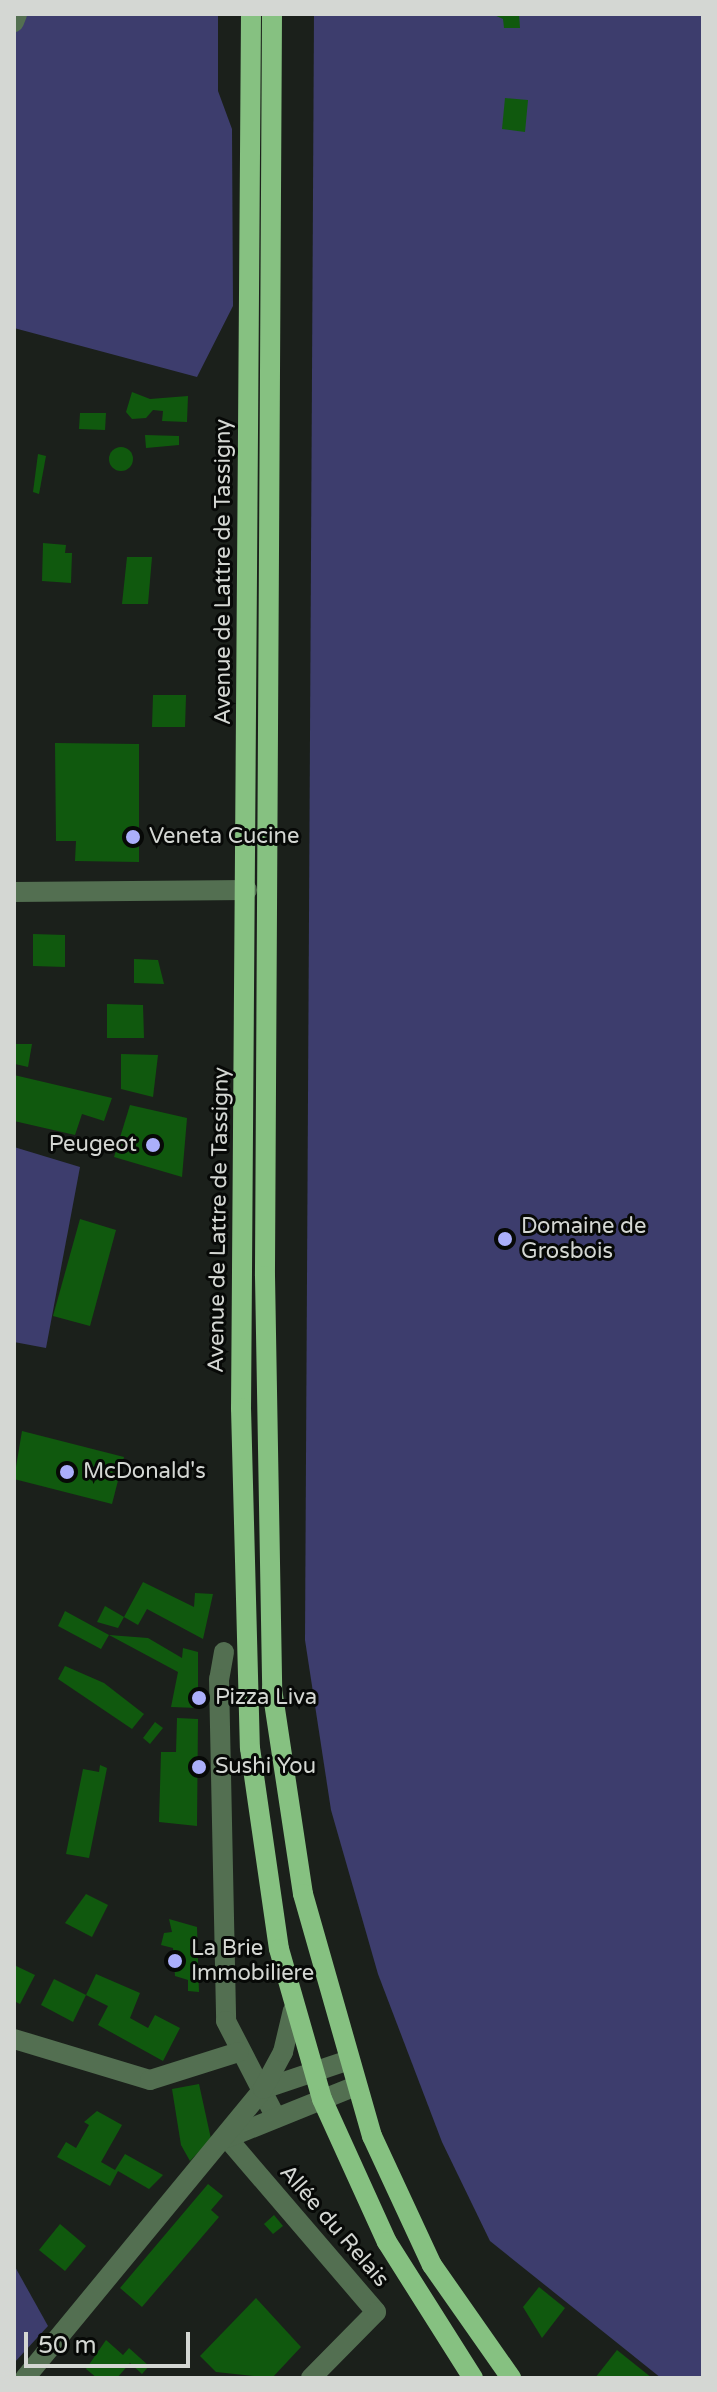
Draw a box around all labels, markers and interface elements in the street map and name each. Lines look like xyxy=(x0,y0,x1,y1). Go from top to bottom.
street label: Avenue de Lattre de Tassigny xyxy=(211,419,237,725)
place label: Veneta Cucine xyxy=(149,824,299,850)
marker: Veneta Cucine xyxy=(124,828,142,846)
street label: Avenue de Lattre de Tassigny xyxy=(203,1067,235,1373)
place label: Peugeot xyxy=(49,1132,137,1158)
marker: Peugeot xyxy=(144,1136,162,1154)
place label: Domaine de Grosbois xyxy=(521,1213,646,1264)
marker: Domaine de Grosbois xyxy=(496,1230,514,1248)
place label: McDonald's xyxy=(83,1459,206,1485)
marker: McDonald's xyxy=(58,1463,76,1481)
place label: Pizza Liva xyxy=(215,1685,317,1711)
marker: Pizza Liva xyxy=(190,1689,208,1707)
place label: Sushi You xyxy=(215,1754,316,1780)
marker: Sushi You xyxy=(190,1758,208,1776)
place label: La Brie Immobiliere xyxy=(191,1935,314,1986)
marker: La Brie Immobiliere xyxy=(166,1952,184,1970)
street label: Allée du Relais xyxy=(274,2160,394,2292)
scale bar xyxy=(28,2316,194,2366)
text: 50 m xyxy=(38,2331,96,2360)

